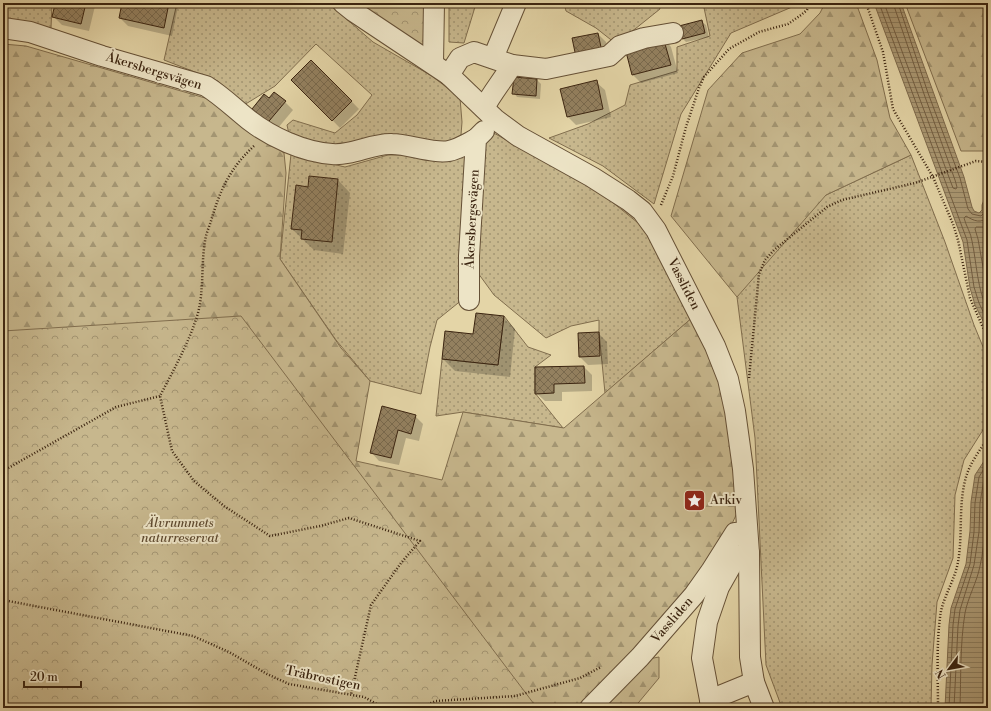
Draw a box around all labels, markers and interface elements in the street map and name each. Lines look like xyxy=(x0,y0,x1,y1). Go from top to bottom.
street label: Åkersbergsvägen xyxy=(103,48,204,93)
street label: Åkersbergsvägen xyxy=(460,169,483,270)
street label: Vassliden xyxy=(664,255,704,313)
place icon: Arkiv xyxy=(681,487,707,513)
place label: Arkiv xyxy=(709,492,742,508)
park label: Älvrummets naturreservat xyxy=(141,514,219,546)
street label: Vassliden xyxy=(647,593,697,647)
north arrow xyxy=(929,649,969,689)
street label: Träbrostigen xyxy=(284,662,362,694)
scale bar xyxy=(24,663,81,689)
text: N xyxy=(933,666,950,681)
text: 20 m xyxy=(30,670,58,685)

